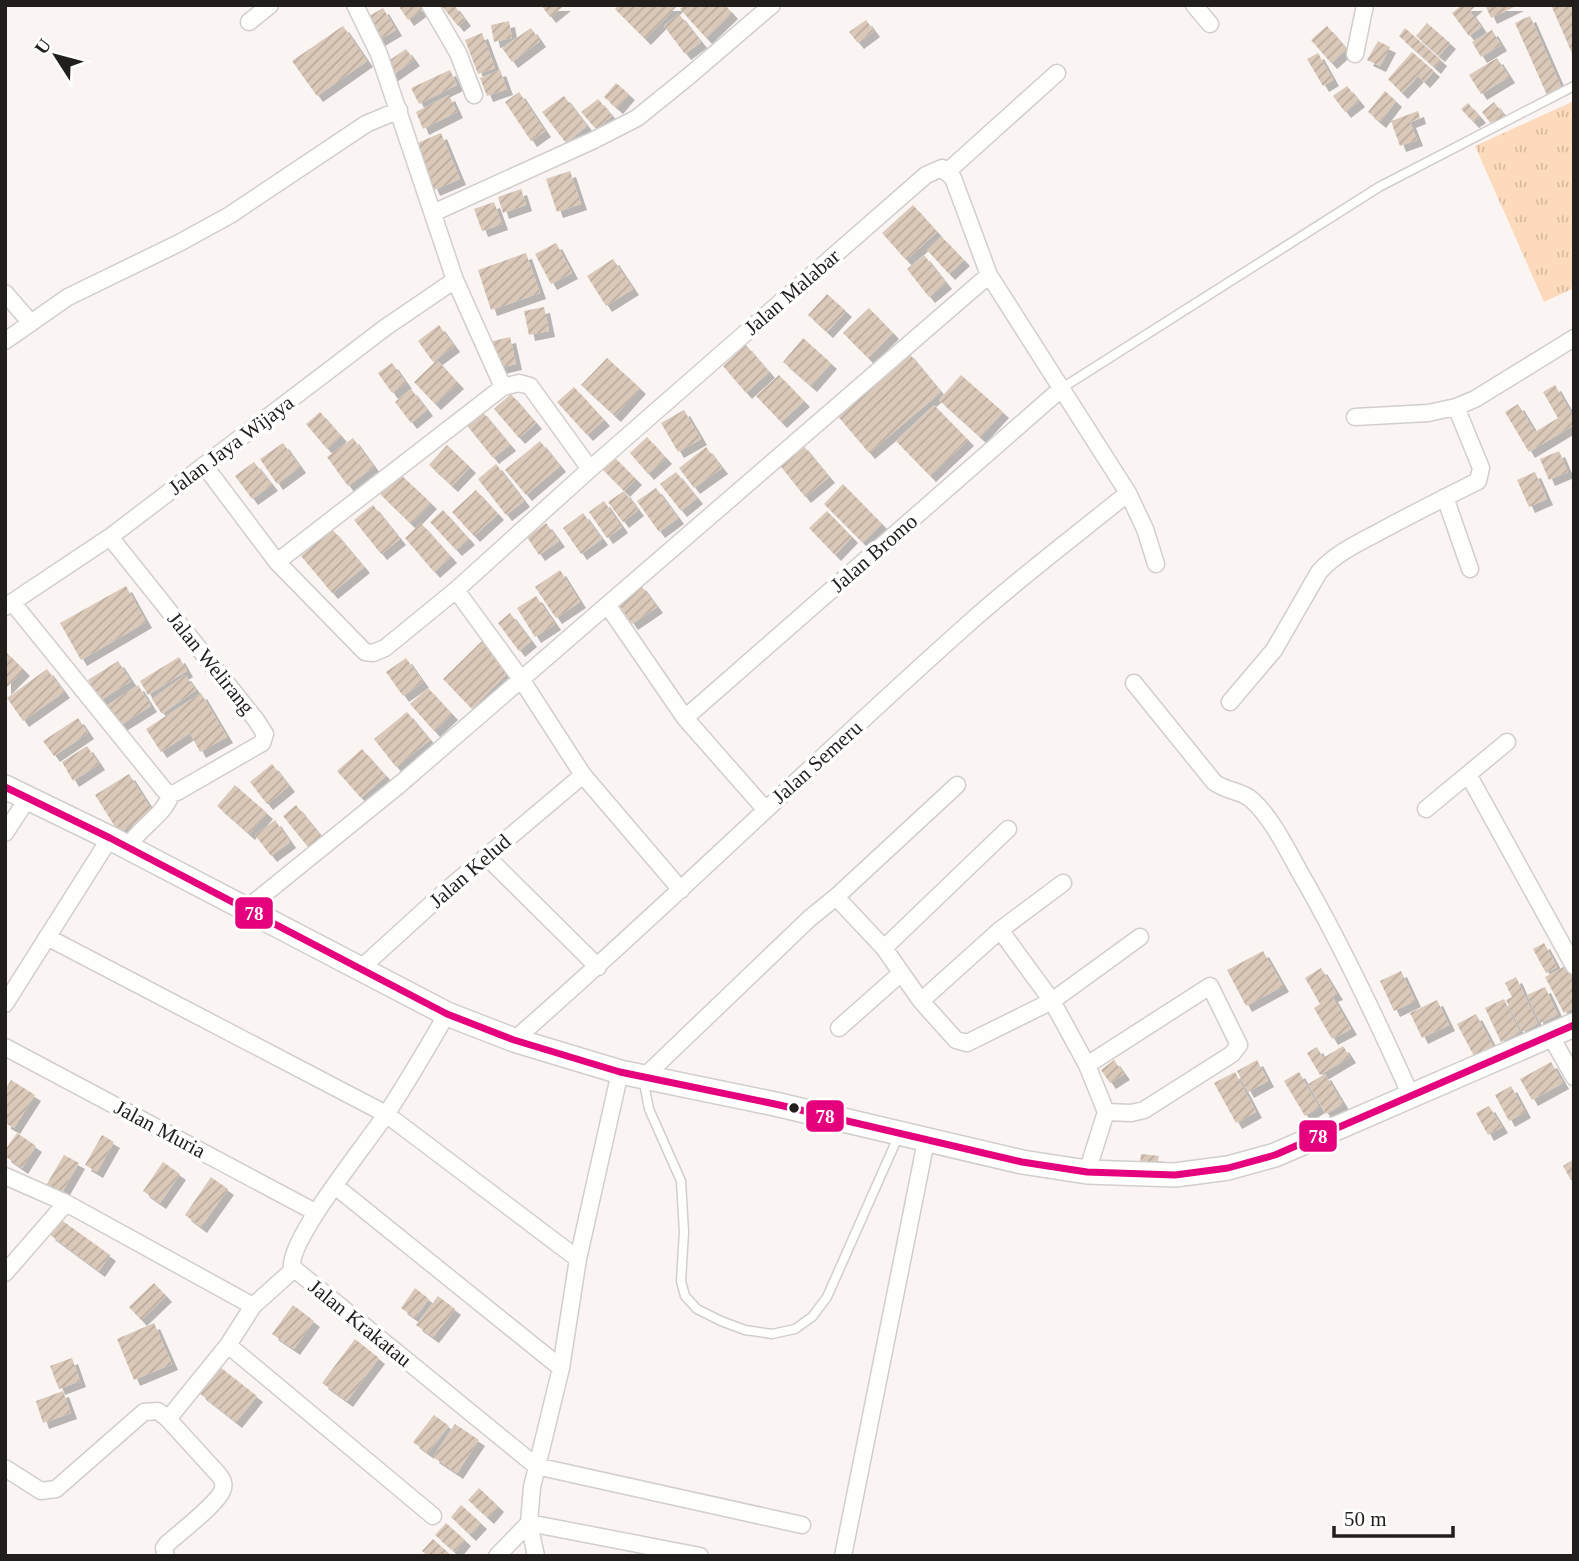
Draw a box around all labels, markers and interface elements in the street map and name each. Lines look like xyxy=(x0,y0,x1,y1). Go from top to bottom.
north arrow xyxy=(21,21,91,91)
text: U xyxy=(30,34,55,58)
street label: Jalan Malabar xyxy=(739,244,845,340)
street label: Jalan Jaya Wijaya xyxy=(164,390,299,500)
street label: Jalan Bromo xyxy=(826,509,922,597)
street label: Jalan Welirang xyxy=(163,607,260,719)
street label: Jalan Semeru xyxy=(767,715,867,809)
street label: Jalan Kelud xyxy=(424,829,516,913)
line badge: 78 xyxy=(234,896,274,930)
text: 78 xyxy=(245,903,264,924)
street label: Jalan Muria xyxy=(110,1095,210,1163)
line badge: 78 xyxy=(805,1099,845,1133)
unlabelled marker xyxy=(787,1101,801,1115)
text: 78 xyxy=(816,1106,835,1127)
line badge: 78 xyxy=(1298,1119,1338,1153)
text: 78 xyxy=(1309,1126,1328,1147)
street label: Jalan Krakatau xyxy=(304,1274,417,1372)
scale bar xyxy=(1334,1494,1453,1538)
text: 50 m xyxy=(1344,1507,1387,1531)

